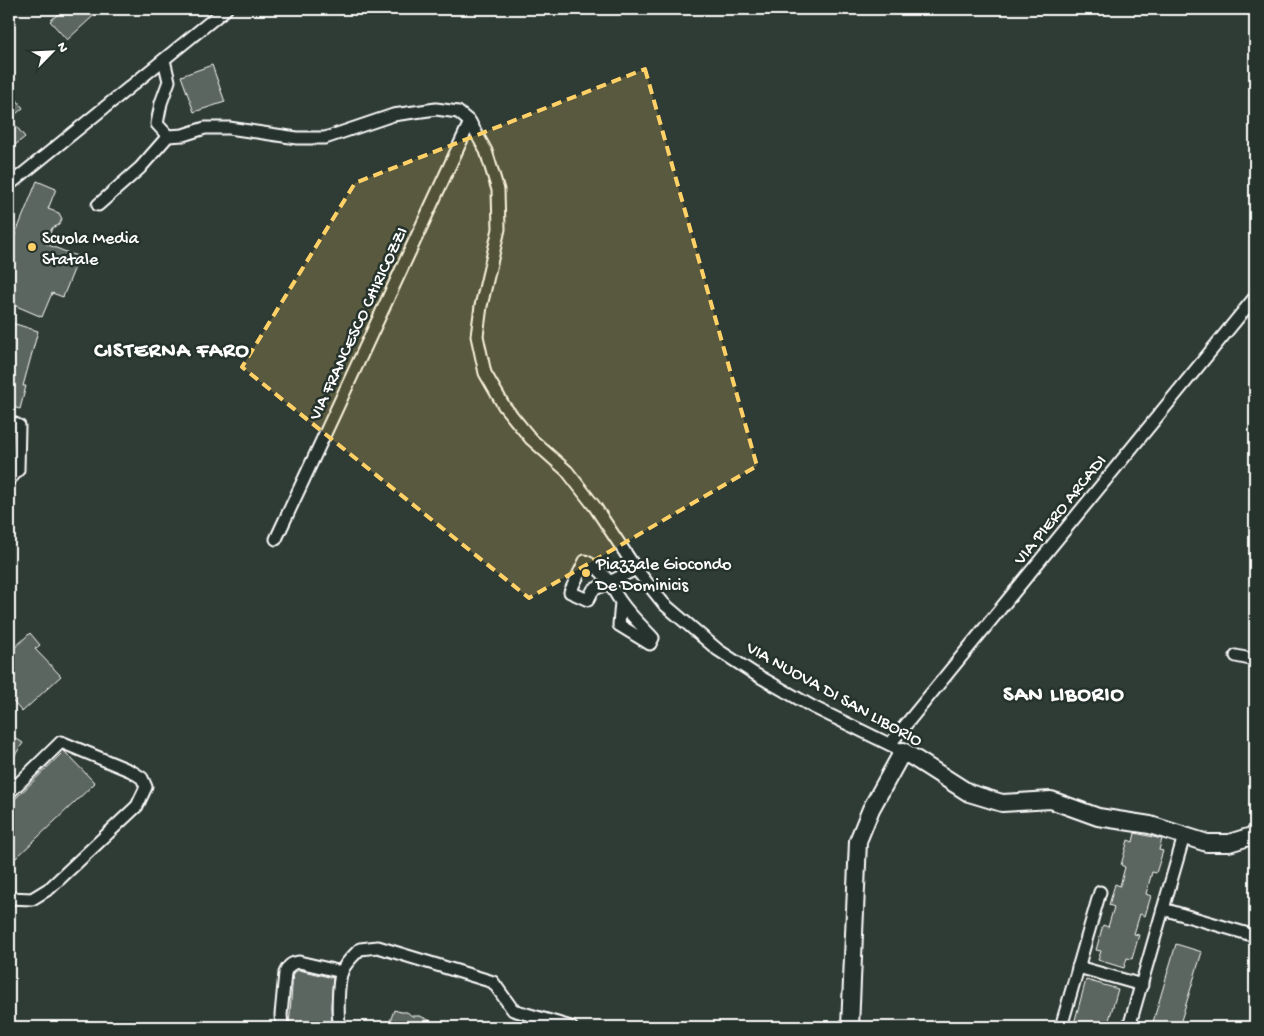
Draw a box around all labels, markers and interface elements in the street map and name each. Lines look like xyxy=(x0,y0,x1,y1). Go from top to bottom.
north arrow xyxy=(28,28,78,78)
text: N xyxy=(52,40,71,55)
street label: VIA FRANCESCO CHIRICOZZI xyxy=(305,224,413,425)
place label: Scuola Media Statale xyxy=(42,229,140,271)
marker: Scuola Media Statale xyxy=(26,241,38,253)
district label: CISTERNA FARO xyxy=(93,339,250,365)
street label: VIA PIERO ARCADI xyxy=(1009,451,1112,571)
place label: Piazzale Giocondo De Dominicis xyxy=(595,555,732,597)
marker: Piazzale Giocondo De Dominicis xyxy=(580,567,592,579)
street label: VIA NUOVA DI SAN LIBORIO xyxy=(741,638,926,752)
district label: SAN LIBORIO xyxy=(1003,683,1125,709)

